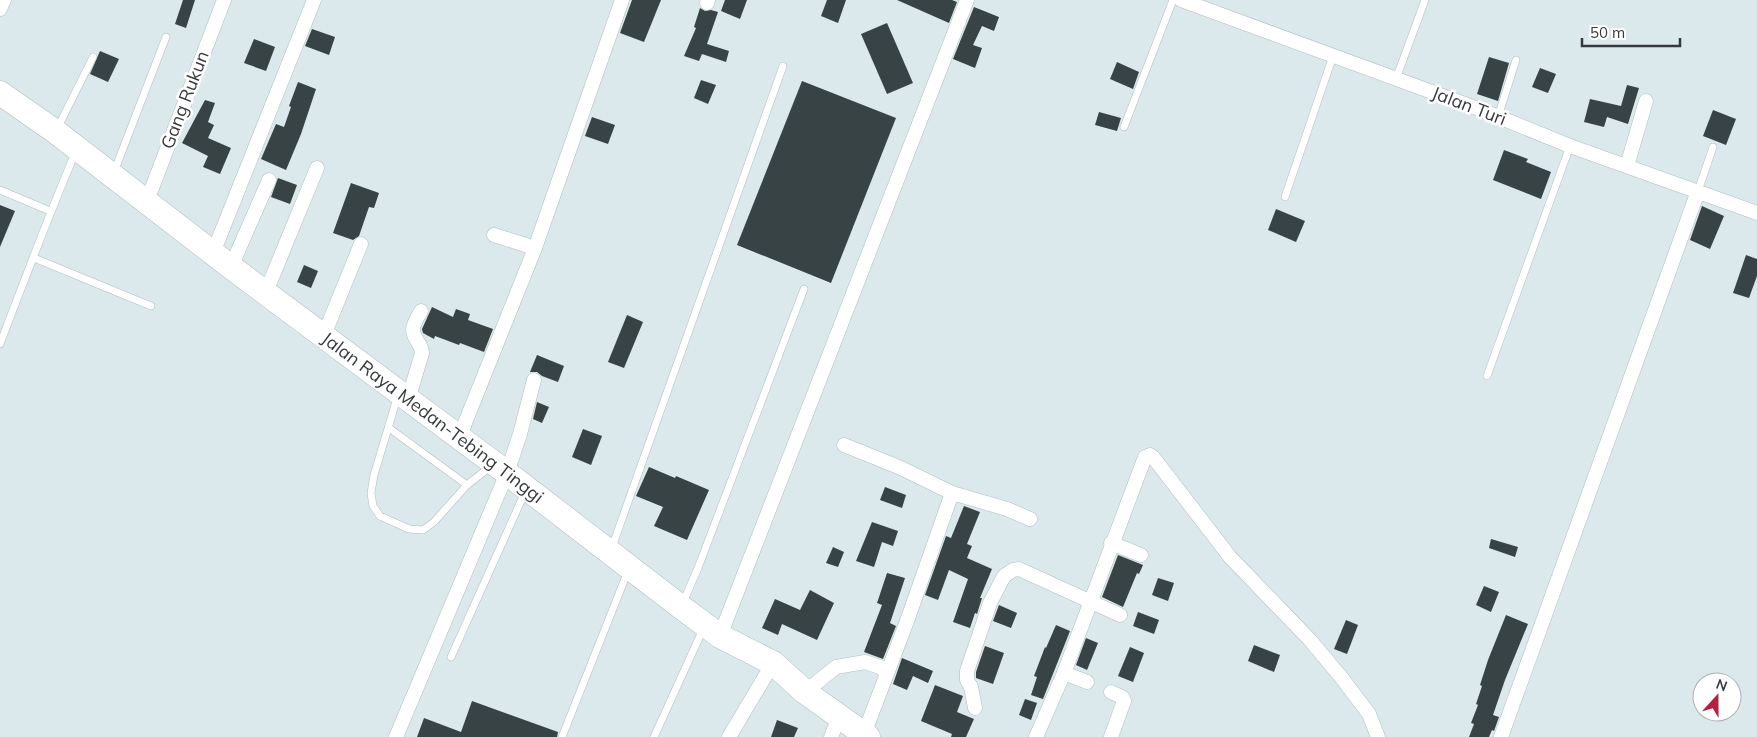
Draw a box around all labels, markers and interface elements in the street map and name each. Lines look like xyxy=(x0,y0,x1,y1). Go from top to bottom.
scale bar xyxy=(1582,15,1680,47)
text: 50 m xyxy=(1590,23,1625,42)
street label: Gang Rukun xyxy=(155,48,214,152)
street label: Jalan Turi xyxy=(1429,81,1510,130)
street label: Jalan Raya Medan-Tebing Tinggi xyxy=(317,327,549,508)
north arrow xyxy=(1692,672,1742,722)
text: N xyxy=(1713,675,1730,695)

